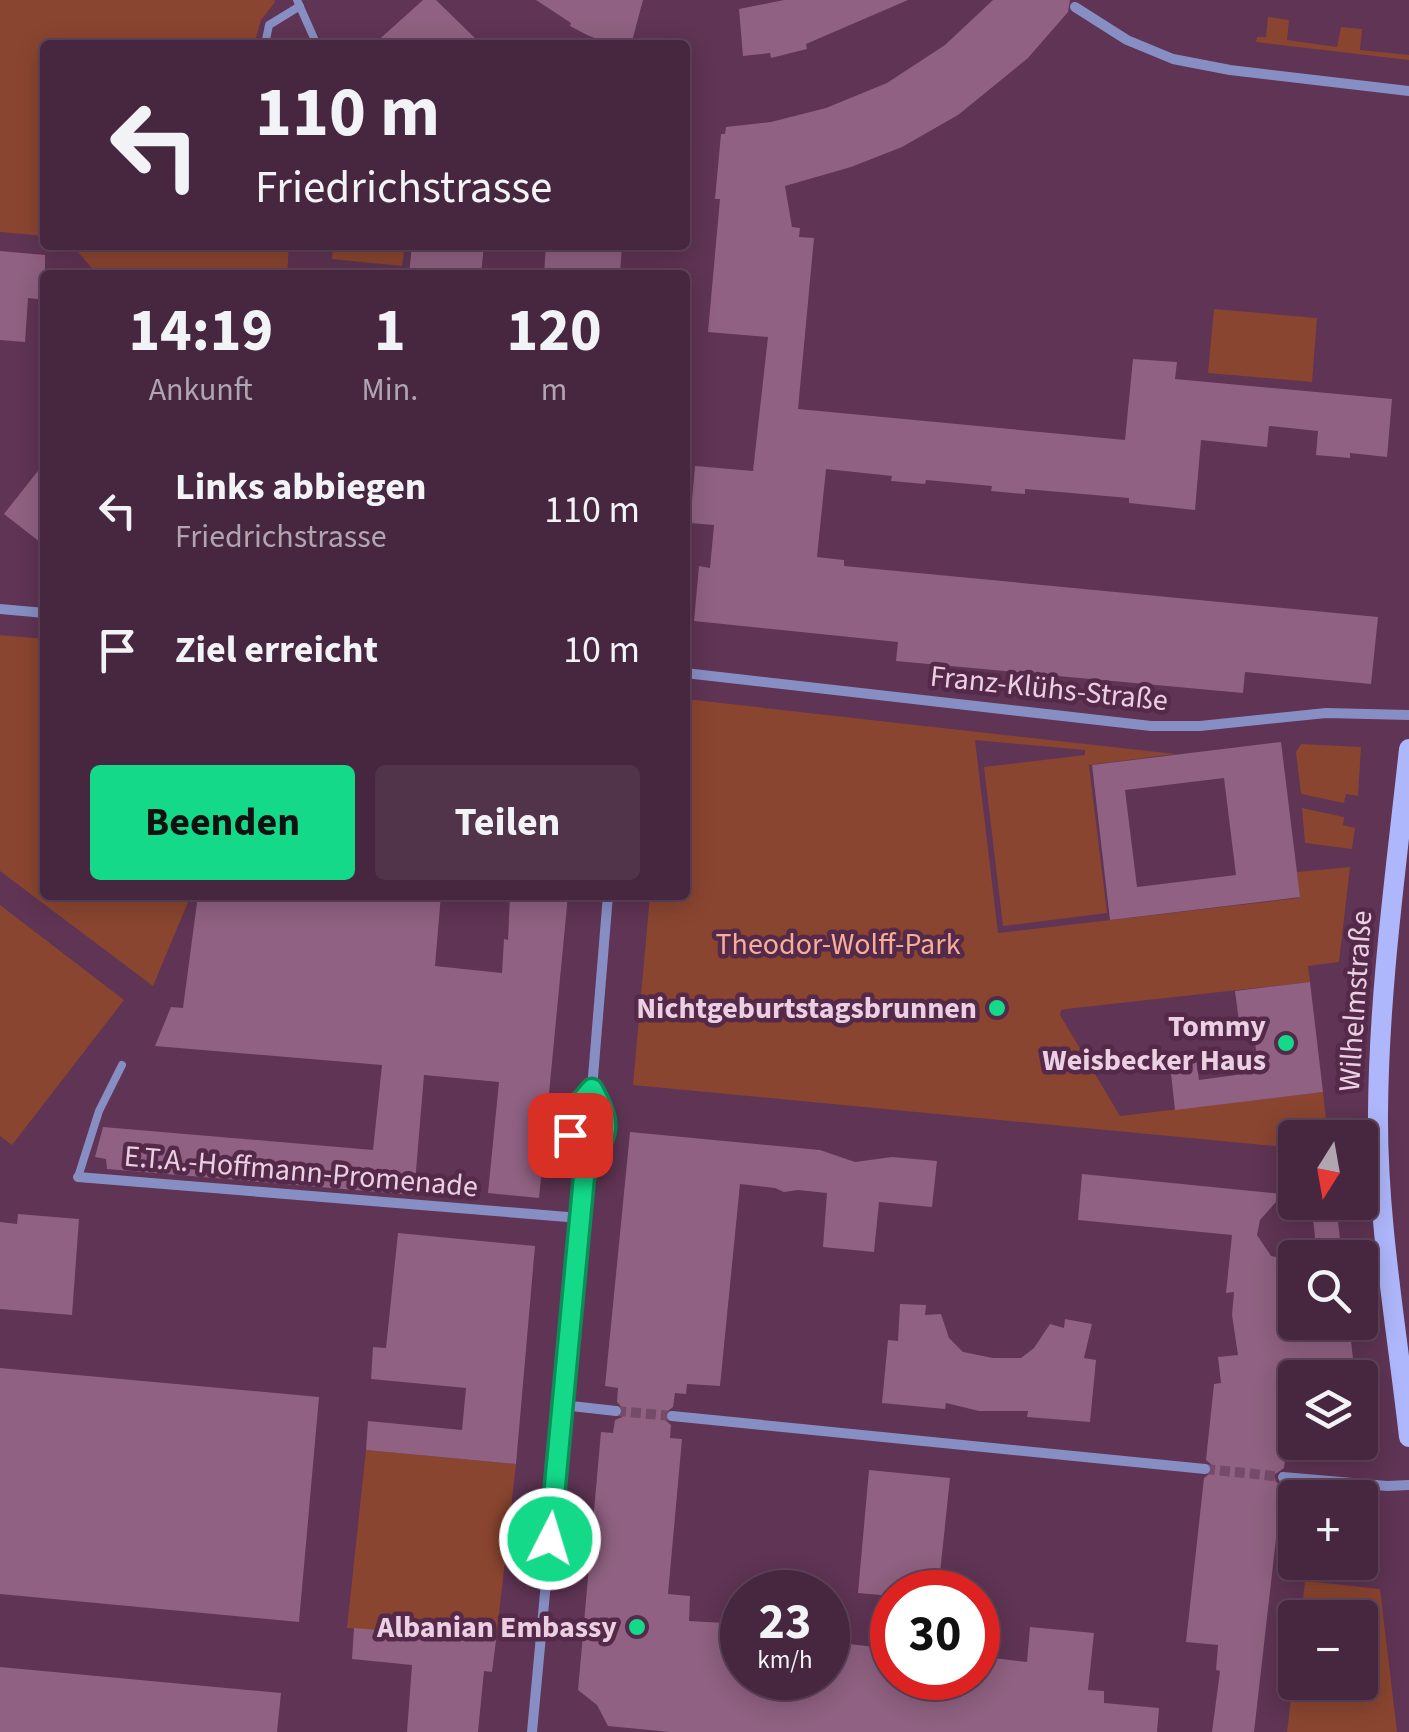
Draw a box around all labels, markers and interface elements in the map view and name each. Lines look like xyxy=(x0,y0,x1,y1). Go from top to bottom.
text: 110 m xyxy=(255,63,440,163)
icon: left xyxy=(90,80,220,210)
text: Friedrichstrasse xyxy=(255,156,552,220)
text: 14:19 xyxy=(128,289,273,374)
text: 1 xyxy=(374,289,406,374)
text: 120 xyxy=(507,289,602,374)
text: Ankunft xyxy=(149,367,253,413)
text: Min. xyxy=(362,367,418,413)
text: m xyxy=(541,367,567,413)
text: Links abbiegen xyxy=(175,460,427,514)
icon: left xyxy=(90,483,145,538)
text: 110 m xyxy=(544,483,640,537)
text: Friedrichstrasse xyxy=(175,514,387,560)
icon: arrive xyxy=(90,623,145,678)
text: Ziel erreicht xyxy=(175,623,378,677)
text: 10 m xyxy=(563,623,640,677)
street label: Franz-Klühs-Straße xyxy=(928,655,1170,722)
button: Beenden xyxy=(90,765,355,880)
button: Teilen xyxy=(375,765,640,880)
street label: Wilhelmstraße xyxy=(1328,909,1383,1093)
park label: Theodor-Wolff-Park xyxy=(716,923,961,966)
place label: Nichtgeburtstagsbrunnen xyxy=(636,987,977,1030)
marker: Nichtgeburtstagsbrunnen xyxy=(986,997,1008,1019)
place label: Tommy Weisbecker Haus xyxy=(1042,1005,1266,1082)
marker: Tommy Weisbecker Haus xyxy=(1275,1032,1297,1054)
pin xyxy=(528,1093,613,1178)
icon: arrive xyxy=(543,1108,598,1163)
north arrow xyxy=(1278,1120,1378,1220)
map controls xyxy=(1278,1120,1378,1700)
street label: E.T.A.-Hoffmann-Promenade xyxy=(122,1135,480,1208)
button: search xyxy=(1278,1240,1378,1340)
button: layers xyxy=(1278,1360,1378,1460)
button: + xyxy=(1278,1480,1378,1580)
position arrow xyxy=(498,1487,602,1591)
speed limit sign: 30 xyxy=(870,1570,1000,1700)
text: 23 xyxy=(759,1587,811,1658)
button: − xyxy=(1278,1600,1378,1700)
place label: Albanian Embassy xyxy=(376,1606,617,1649)
marker: Albanian Embassy xyxy=(626,1616,648,1638)
text: km/h xyxy=(757,1642,813,1678)

